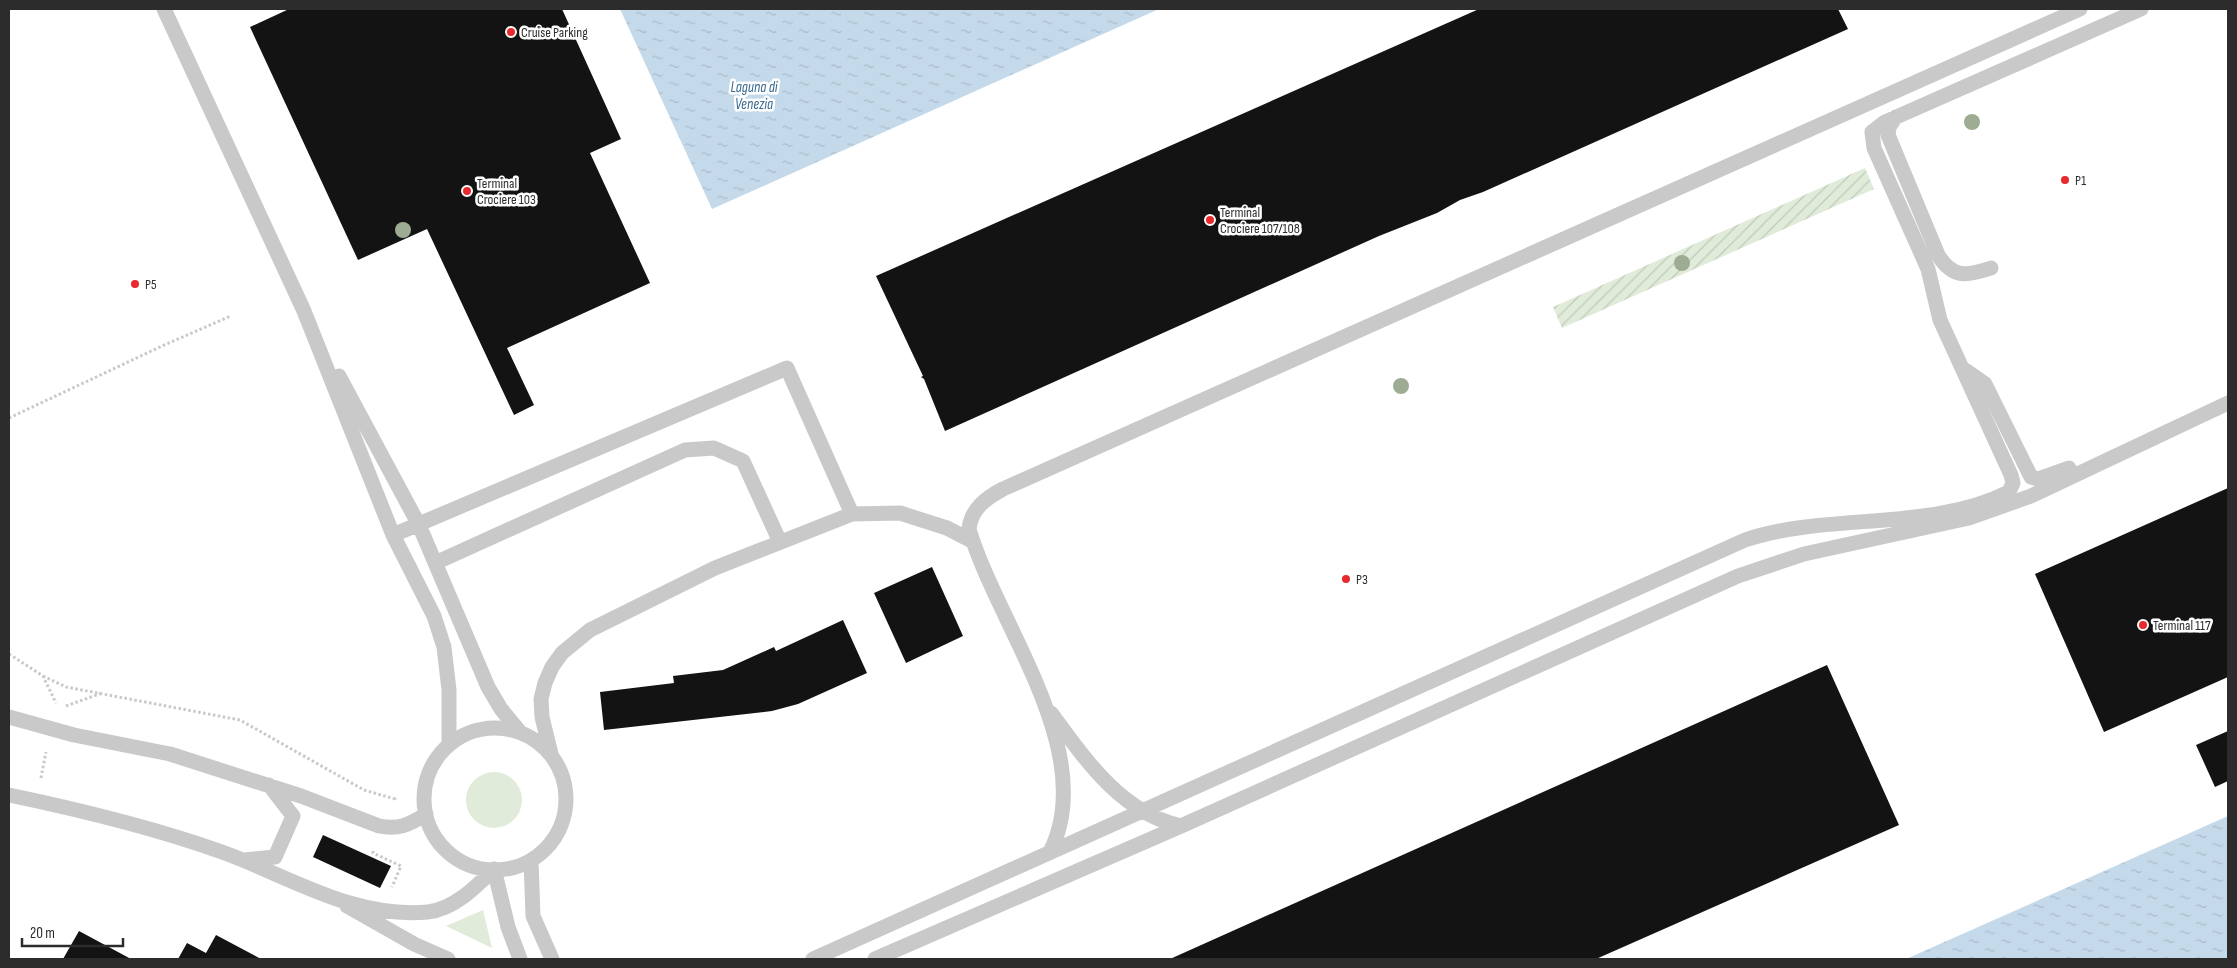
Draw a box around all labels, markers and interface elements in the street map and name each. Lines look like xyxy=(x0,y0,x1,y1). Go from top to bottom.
place label: Cruise Parking xyxy=(521,24,588,41)
marker: Cruise Parking xyxy=(505,26,517,38)
water label: Laguna di Venezia xyxy=(730,78,779,114)
place label: P1 xyxy=(2075,172,2086,189)
marker: P1 xyxy=(2059,174,2071,186)
place label: Terminal Crociere 103 xyxy=(477,175,536,208)
marker: Terminal Crociere 103 xyxy=(461,185,473,197)
place label: Terminal Crociere 107/108 xyxy=(1220,204,1300,237)
marker: Terminal Crociere 107/108 xyxy=(1204,214,1216,226)
place label: P5 xyxy=(145,276,157,293)
marker: P5 xyxy=(129,278,141,290)
place label: P3 xyxy=(1356,571,1368,588)
marker: P3 xyxy=(1340,573,1352,585)
place label: Terminal 117 xyxy=(2153,617,2211,634)
marker: Terminal 117 xyxy=(2137,619,2149,631)
scale bar xyxy=(22,916,124,948)
text: 20 m xyxy=(30,924,55,943)

